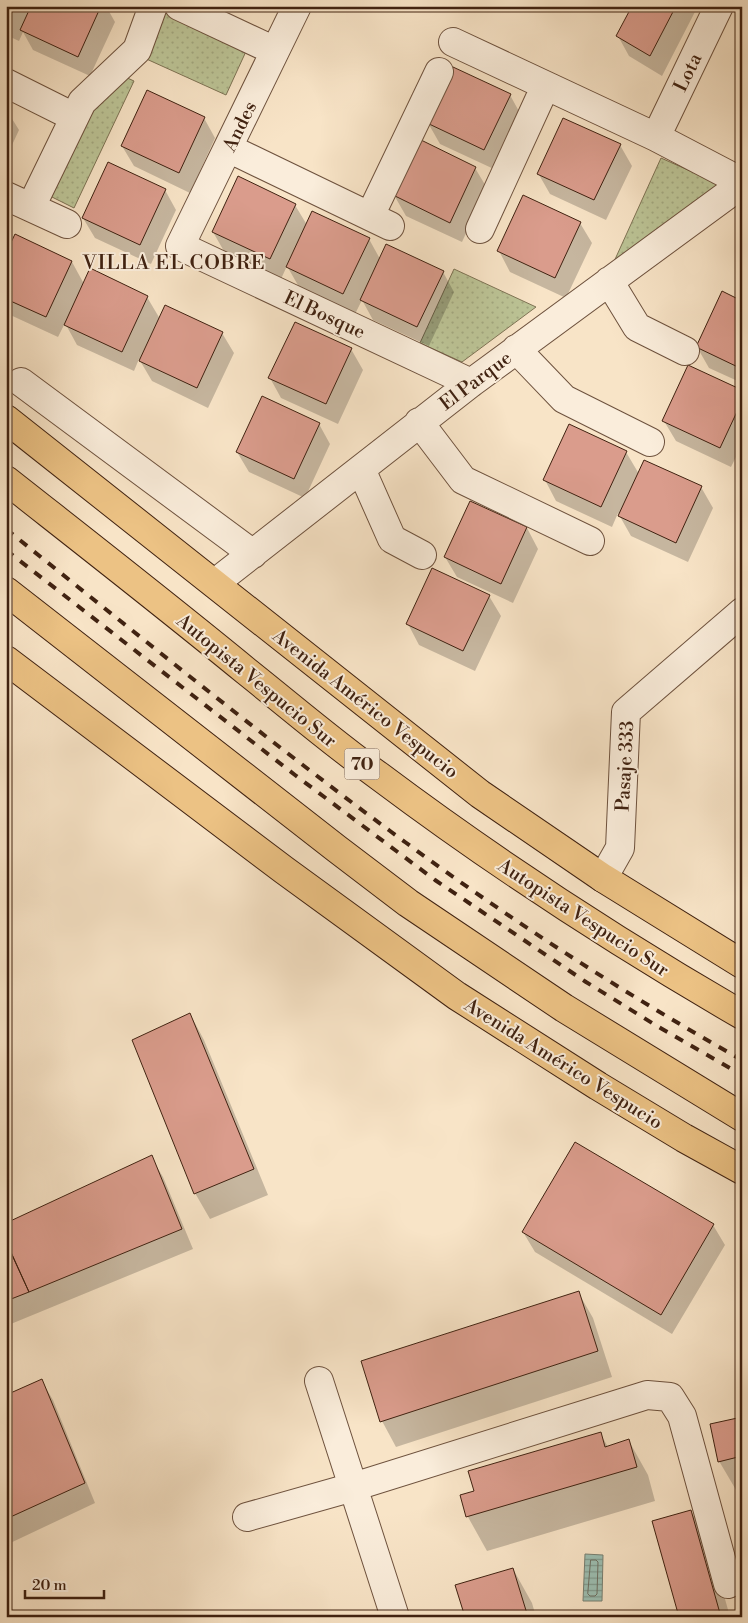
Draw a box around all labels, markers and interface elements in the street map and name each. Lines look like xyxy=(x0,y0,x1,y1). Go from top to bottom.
street label: Lota xyxy=(668,49,708,96)
street label: Andes xyxy=(217,97,262,156)
district label: VILLA EL COBRE xyxy=(81,251,266,276)
street label: El Bosque xyxy=(280,286,369,344)
street label: El Parque xyxy=(435,346,517,416)
street label: Autopista Vespucio Sur xyxy=(171,608,341,753)
street label: Avenida Américo Vespucio xyxy=(267,623,463,784)
street label: Pasaje 333 xyxy=(611,720,639,812)
road number: 70 xyxy=(344,749,380,780)
street label: Autopista Vespucio Sur xyxy=(493,853,674,982)
street label: Avenida Américo Vespucio xyxy=(459,992,667,1135)
scale bar xyxy=(25,1568,104,1600)
text: 20 m xyxy=(32,1576,67,1595)

